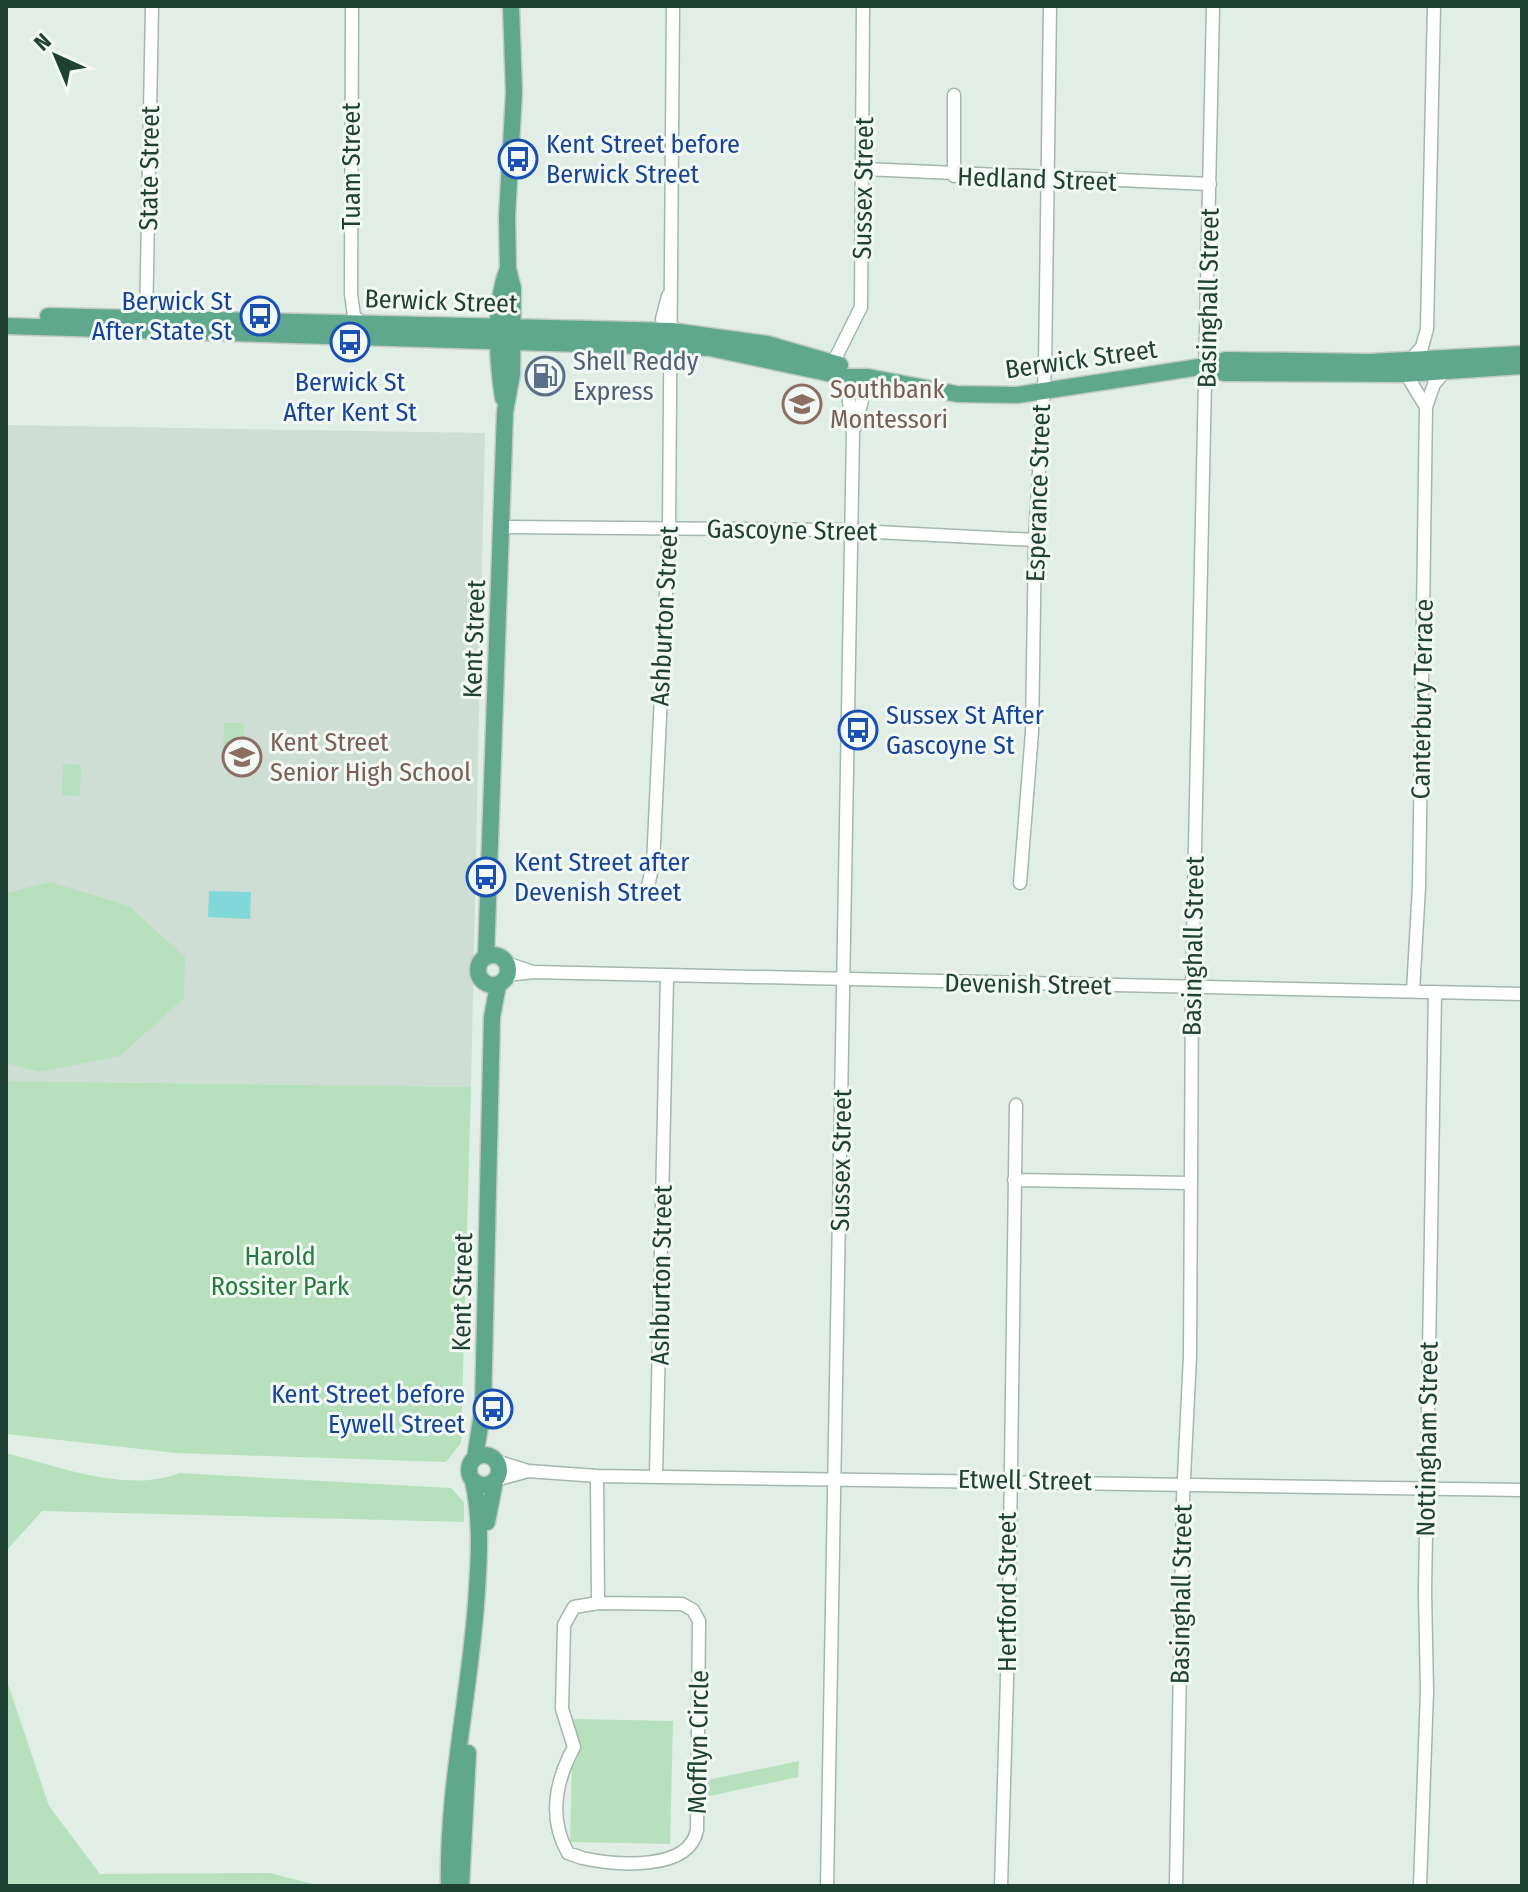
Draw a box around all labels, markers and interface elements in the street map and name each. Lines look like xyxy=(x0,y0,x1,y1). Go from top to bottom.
north arrow xyxy=(16,16,96,96)
text: N xyxy=(28,28,57,56)
street label: Tuam Street xyxy=(336,102,367,230)
street label: State Street xyxy=(133,105,166,231)
street label: Sussex Street xyxy=(847,116,880,260)
place label: Kent Street before Berwick Street xyxy=(546,129,740,190)
bus stop icon: Kent Street before Berwick Street xyxy=(497,138,539,180)
street label: Hedland Street xyxy=(957,161,1118,198)
street label: Basinghall Street xyxy=(1191,207,1226,388)
street label: Berwick Street xyxy=(364,283,518,320)
place label: Berwick St After State St xyxy=(92,286,232,347)
bus stop icon: Berwick St After State St xyxy=(239,295,281,337)
bus stop icon: Berwick St After Kent St xyxy=(329,321,371,363)
street label: Berwick Street xyxy=(1003,333,1159,385)
place label: Shell Reddy Express xyxy=(573,346,699,407)
fuel station icon: Shell Reddy Express xyxy=(524,355,566,397)
place label: Berwick St After Kent St xyxy=(283,367,417,428)
place label: Southbank Montessori xyxy=(830,374,948,435)
school or university icon: Southbank Montessori xyxy=(781,383,823,425)
street label: Esperance Street xyxy=(1020,403,1057,583)
street label: Gascoyne Street xyxy=(706,514,878,547)
street label: Ashburton Street xyxy=(644,525,685,707)
street label: Kent Street xyxy=(457,579,492,699)
street label: Canterbury Terrace xyxy=(1405,598,1440,800)
place label: Sussex St After Gascoyne St xyxy=(886,700,1044,761)
bus stop icon: Sussex St After Gascoyne St xyxy=(837,709,879,751)
place label: Kent Street Senior High School xyxy=(270,727,471,788)
school or university icon: Kent Street Senior High School xyxy=(221,736,263,778)
place label: Kent Street after Devenish Street xyxy=(514,847,689,908)
street label: Basinghall Street xyxy=(1176,855,1211,1036)
bus stop icon: Kent Street after Devenish Street xyxy=(465,856,507,898)
street label: Devenish Street xyxy=(944,968,1112,1001)
street label: Sussex Street xyxy=(825,1088,858,1232)
street label: Ashburton Street xyxy=(644,1184,679,1366)
street label: Kent Street xyxy=(446,1232,479,1352)
park label: Harold Rossiter Park xyxy=(211,1241,350,1302)
street label: Nottingham Street xyxy=(1410,1341,1445,1537)
place label: Kent Street before Eywell Street xyxy=(271,1379,465,1440)
bus stop icon: Kent Street before Eywell Street xyxy=(472,1388,514,1430)
street label: Etwell Street xyxy=(958,1464,1093,1497)
street label: Basinghall Street xyxy=(1164,1503,1199,1684)
street label: Hertford Street xyxy=(992,1512,1023,1672)
street label: Mofflyn Circle xyxy=(682,1670,715,1814)

